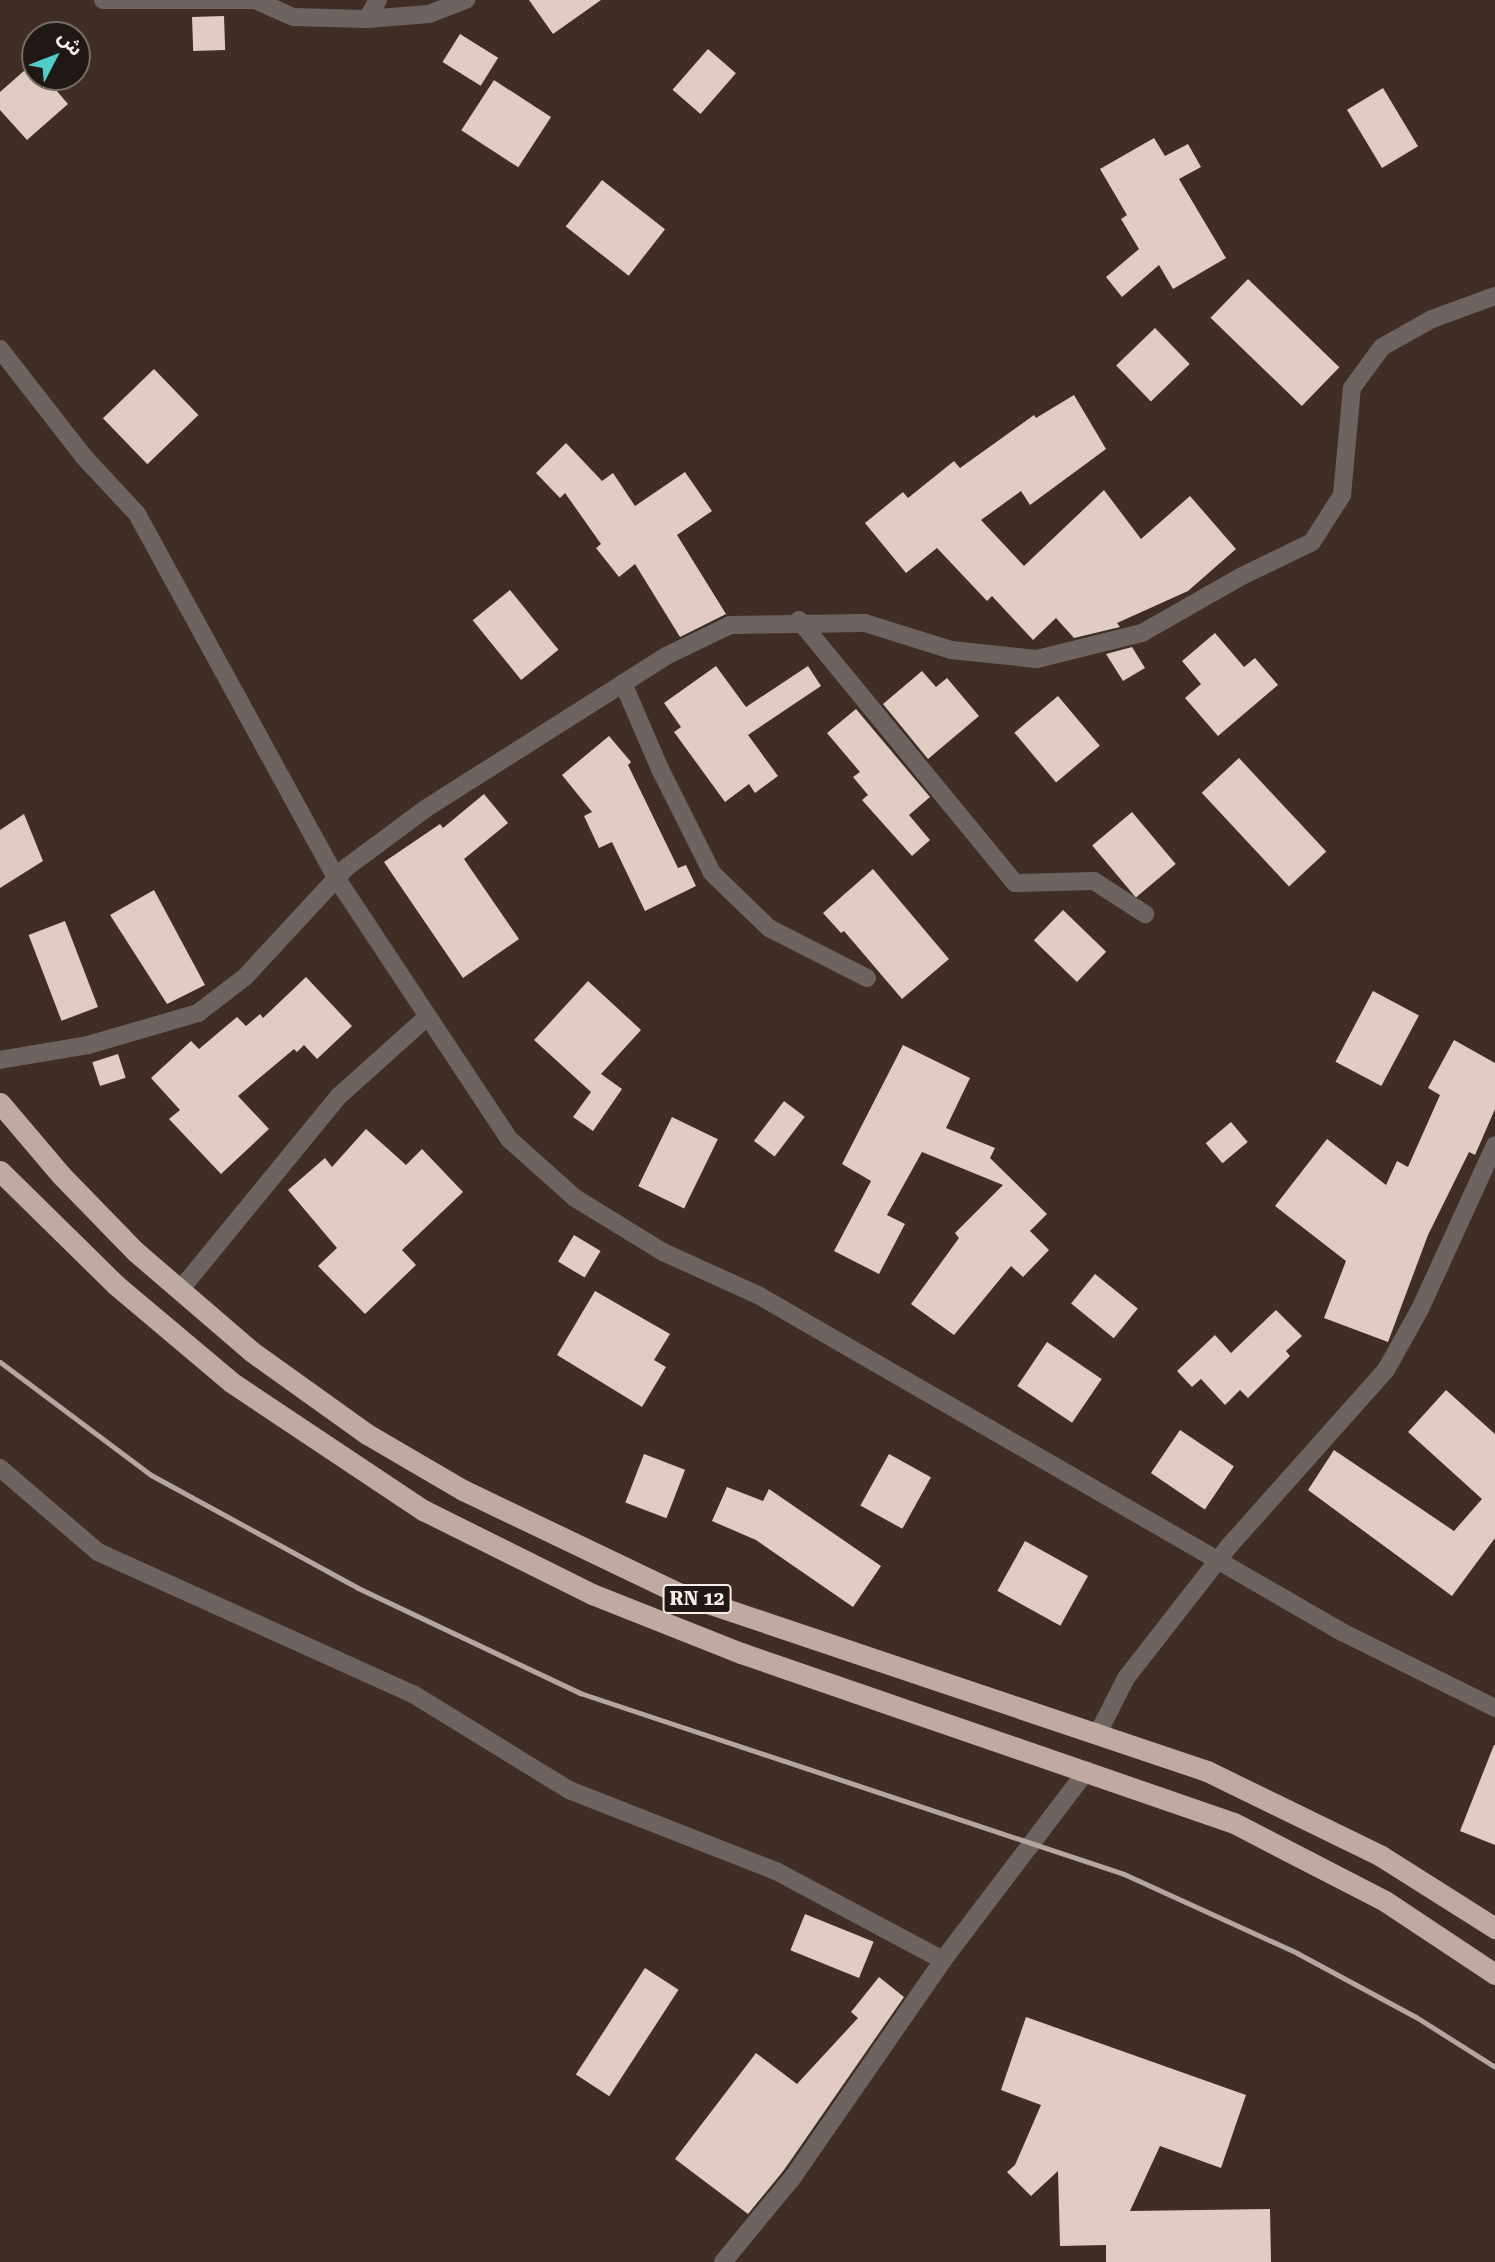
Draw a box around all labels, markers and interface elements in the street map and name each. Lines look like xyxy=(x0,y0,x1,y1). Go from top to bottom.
north arrow xyxy=(21,21,91,91)
text: ش xyxy=(53,26,88,60)
road number: RN 12 xyxy=(662,1583,732,1614)

